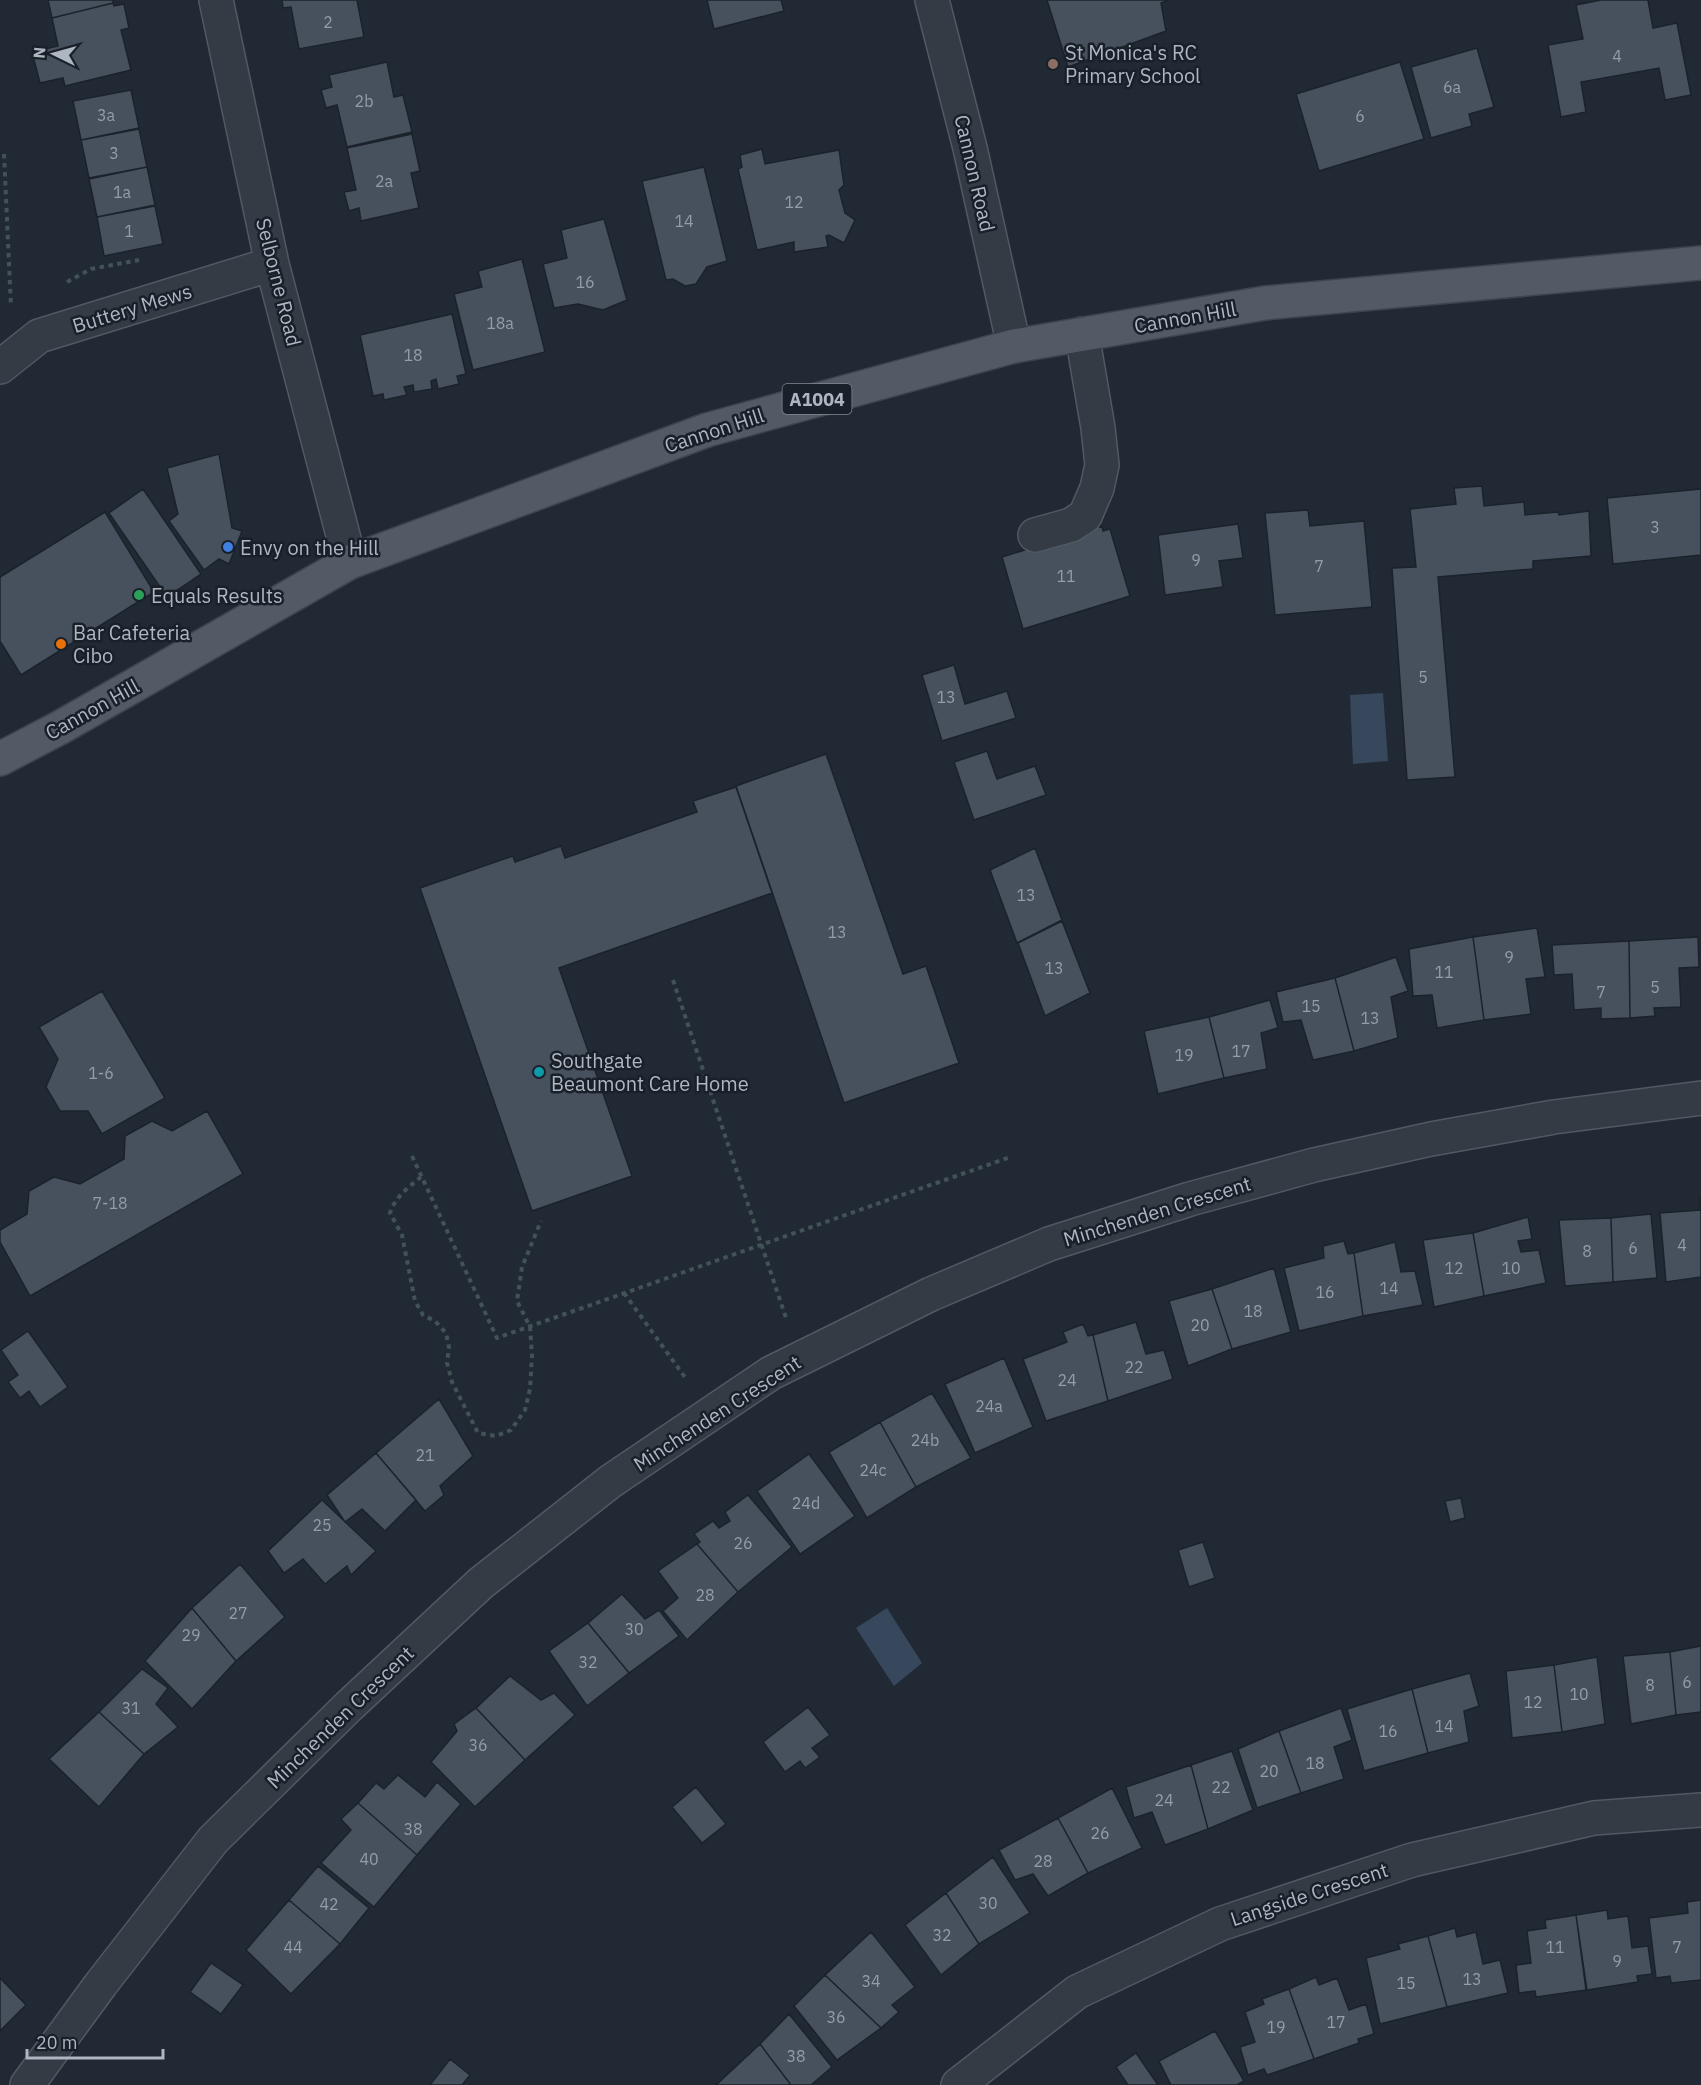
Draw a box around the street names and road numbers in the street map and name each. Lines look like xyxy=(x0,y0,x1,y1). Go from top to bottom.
street label: Cannon Road xyxy=(948,112,1002,234)
street label: Selborne Road xyxy=(250,215,308,349)
street label: Buttery Mews xyxy=(69,277,195,339)
street label: Cannon Hill xyxy=(1132,295,1238,339)
road number: A1004 xyxy=(782,384,852,414)
street label: Cannon Hill xyxy=(661,401,767,459)
street label: Cannon Hill xyxy=(40,672,144,746)
street label: Minchenden Crescent xyxy=(1060,1170,1254,1252)
street label: Minchenden Crescent xyxy=(628,1349,806,1477)
street label: Minchenden Crescent xyxy=(261,1640,419,1794)
street label: Langside Crescent xyxy=(1227,1856,1391,1932)

